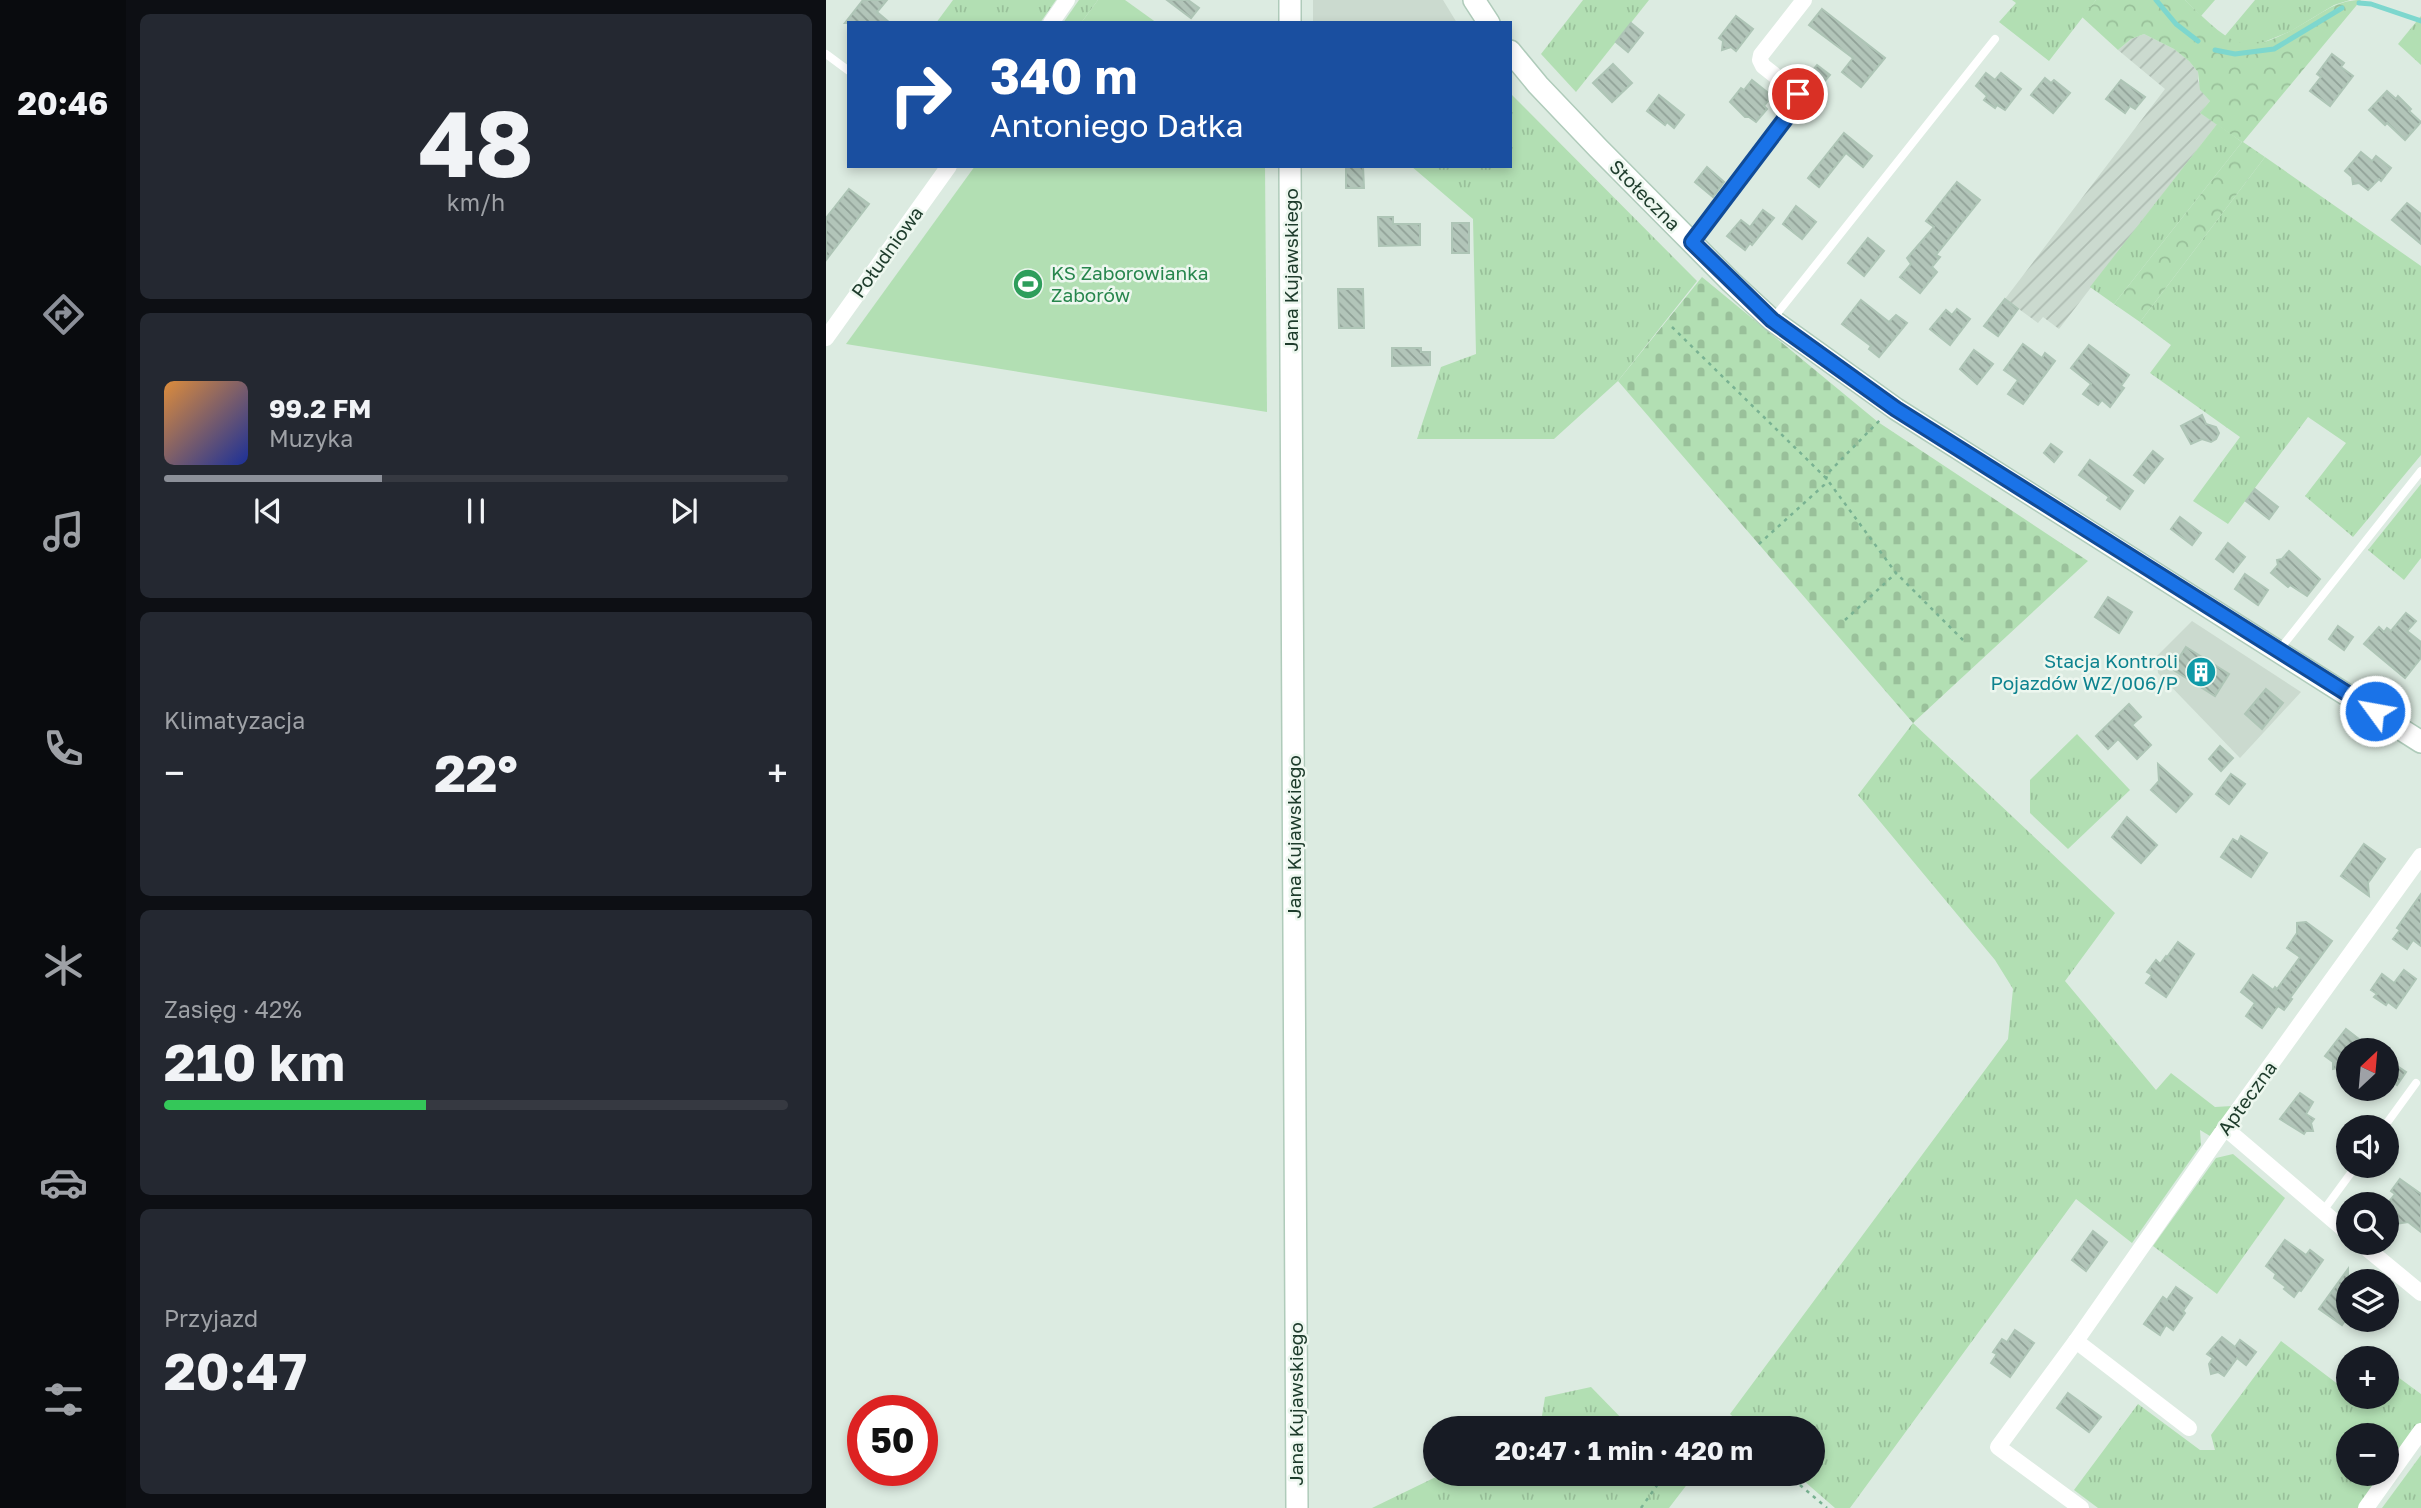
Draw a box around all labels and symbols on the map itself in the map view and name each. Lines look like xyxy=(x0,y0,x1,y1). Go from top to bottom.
pin xyxy=(1768,64,1828,124)
street label: Stołeczna xyxy=(1605,154,1686,235)
street label: Jana Kujawskiego xyxy=(1279,188,1302,352)
street label: Południowa xyxy=(846,202,927,302)
place label: KS Zaborowianka Zaborów xyxy=(1051,261,1208,306)
sports icon: KS Zaborowianka Zaborów xyxy=(1011,267,1045,301)
place label: Stacja Kontroli Pojazdów WZ/006/P xyxy=(1990,649,2178,694)
building icon: Stacja Kontroli Pojazdów WZ/006/P xyxy=(2184,655,2218,689)
position arrow xyxy=(2338,674,2412,748)
street label: Jana Kujawskiego xyxy=(1282,755,1305,919)
north arrow xyxy=(2336,1038,2399,1101)
street label: Apteczna xyxy=(2212,1056,2281,1139)
street label: Jana Kujawskiego xyxy=(1284,1322,1307,1486)
speed limit sign: 50 xyxy=(847,1395,938,1486)

